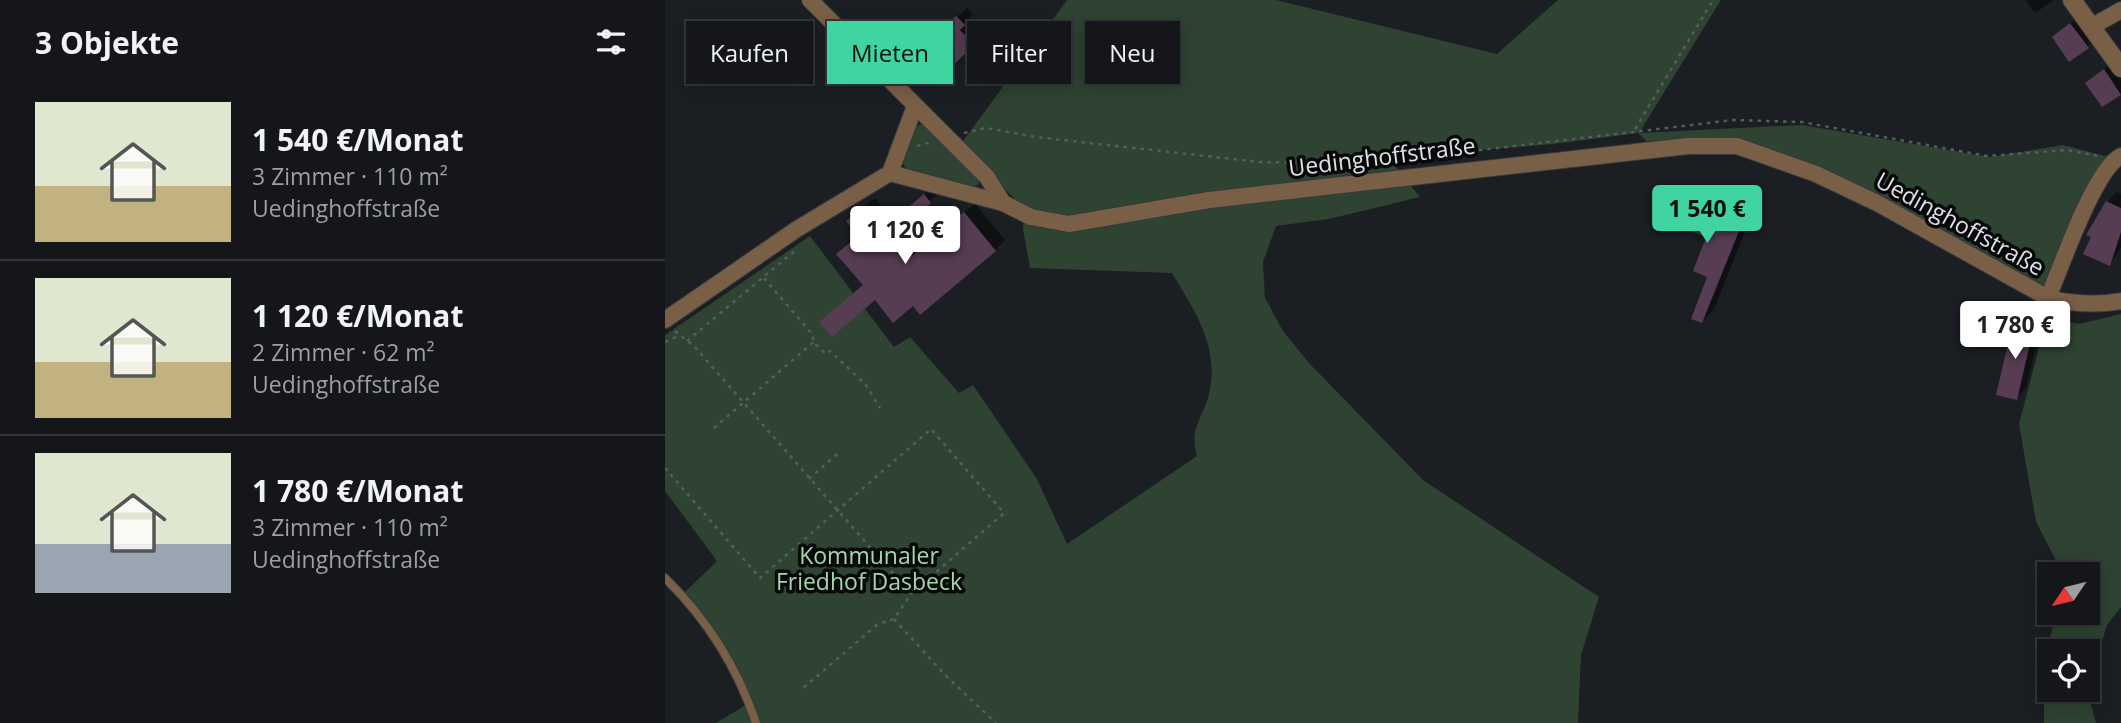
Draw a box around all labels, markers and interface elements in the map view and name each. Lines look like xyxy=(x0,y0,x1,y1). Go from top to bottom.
chip: Kaufen xyxy=(686,21,813,84)
chip: Mieten xyxy=(827,21,953,84)
chip: Filter xyxy=(967,21,1071,84)
chip: Neu xyxy=(1085,21,1180,84)
text: 3 Objekte xyxy=(35,22,179,63)
icon: filters xyxy=(592,23,630,61)
text: 1 540 €/Monat xyxy=(252,119,463,160)
street label: Uedinghoffstraße xyxy=(1287,129,1477,183)
icon: home xyxy=(91,130,175,214)
text: 3 Zimmer · 110 m² xyxy=(252,160,448,192)
street label: Uedinghoffstraße xyxy=(1870,164,2051,283)
pin: 1 540 € xyxy=(1642,186,1772,245)
text: Uedinghoffstraße xyxy=(252,192,440,224)
text: 1 540 € xyxy=(1668,192,1746,224)
pin: 1 120 € xyxy=(840,206,970,266)
text: 1 120 € xyxy=(866,213,944,245)
text: 1 120 €/Monat xyxy=(252,295,463,336)
pin: 1 780 € xyxy=(1950,302,2080,361)
icon: home xyxy=(91,306,175,390)
text: 1 780 € xyxy=(1976,308,2054,340)
text: 2 Zimmer · 62 m² xyxy=(252,336,435,368)
text: Uedinghoffstraße xyxy=(252,368,440,400)
text: 1 780 €/Monat xyxy=(252,470,463,511)
icon: home xyxy=(91,481,175,565)
text: 3 Zimmer · 110 m² xyxy=(252,511,448,543)
park label: Kommunaler Friedhof Dasbeck xyxy=(776,539,962,597)
text: Uedinghoffstraße xyxy=(252,543,440,575)
north arrow xyxy=(2037,562,2100,625)
map controls xyxy=(2037,562,2100,702)
button: locate xyxy=(2037,639,2100,702)

